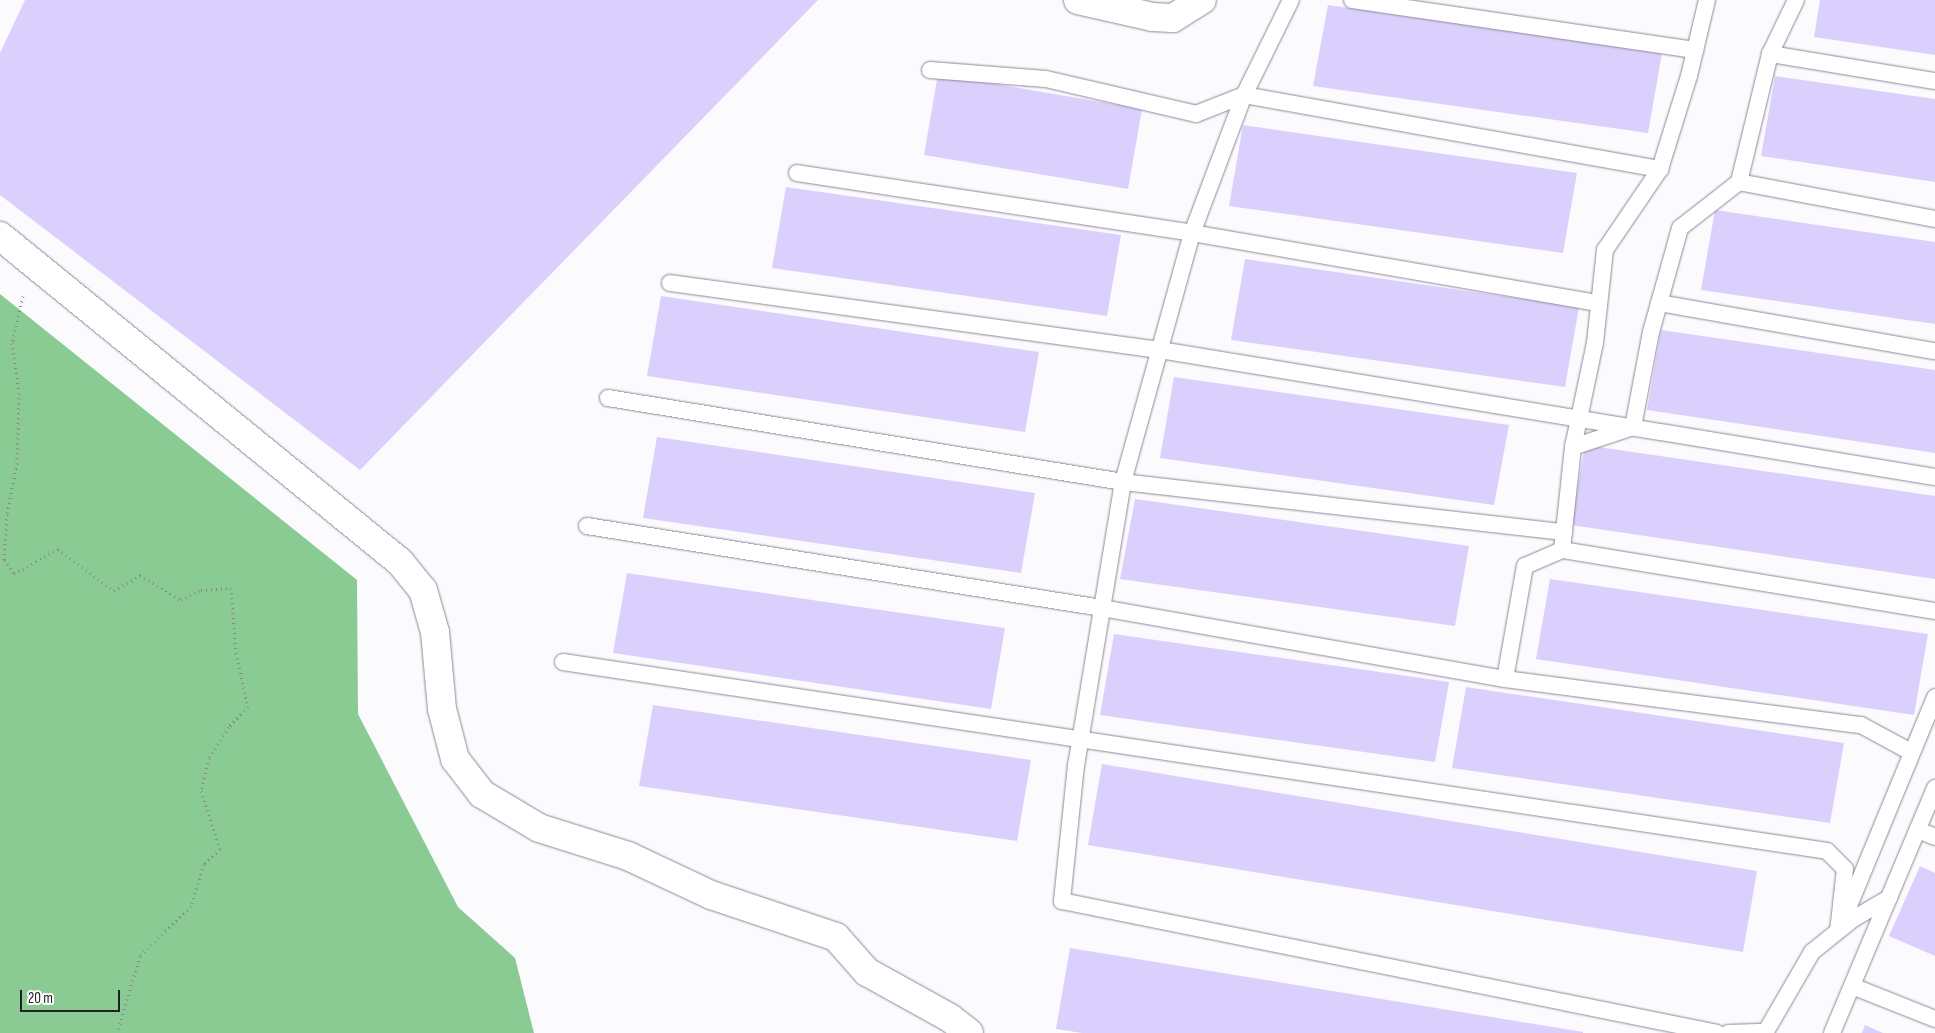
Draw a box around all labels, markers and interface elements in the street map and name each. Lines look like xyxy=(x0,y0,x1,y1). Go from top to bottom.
scale bar xyxy=(22,980,122,1012)
text: 20 m xyxy=(28,989,53,1008)

